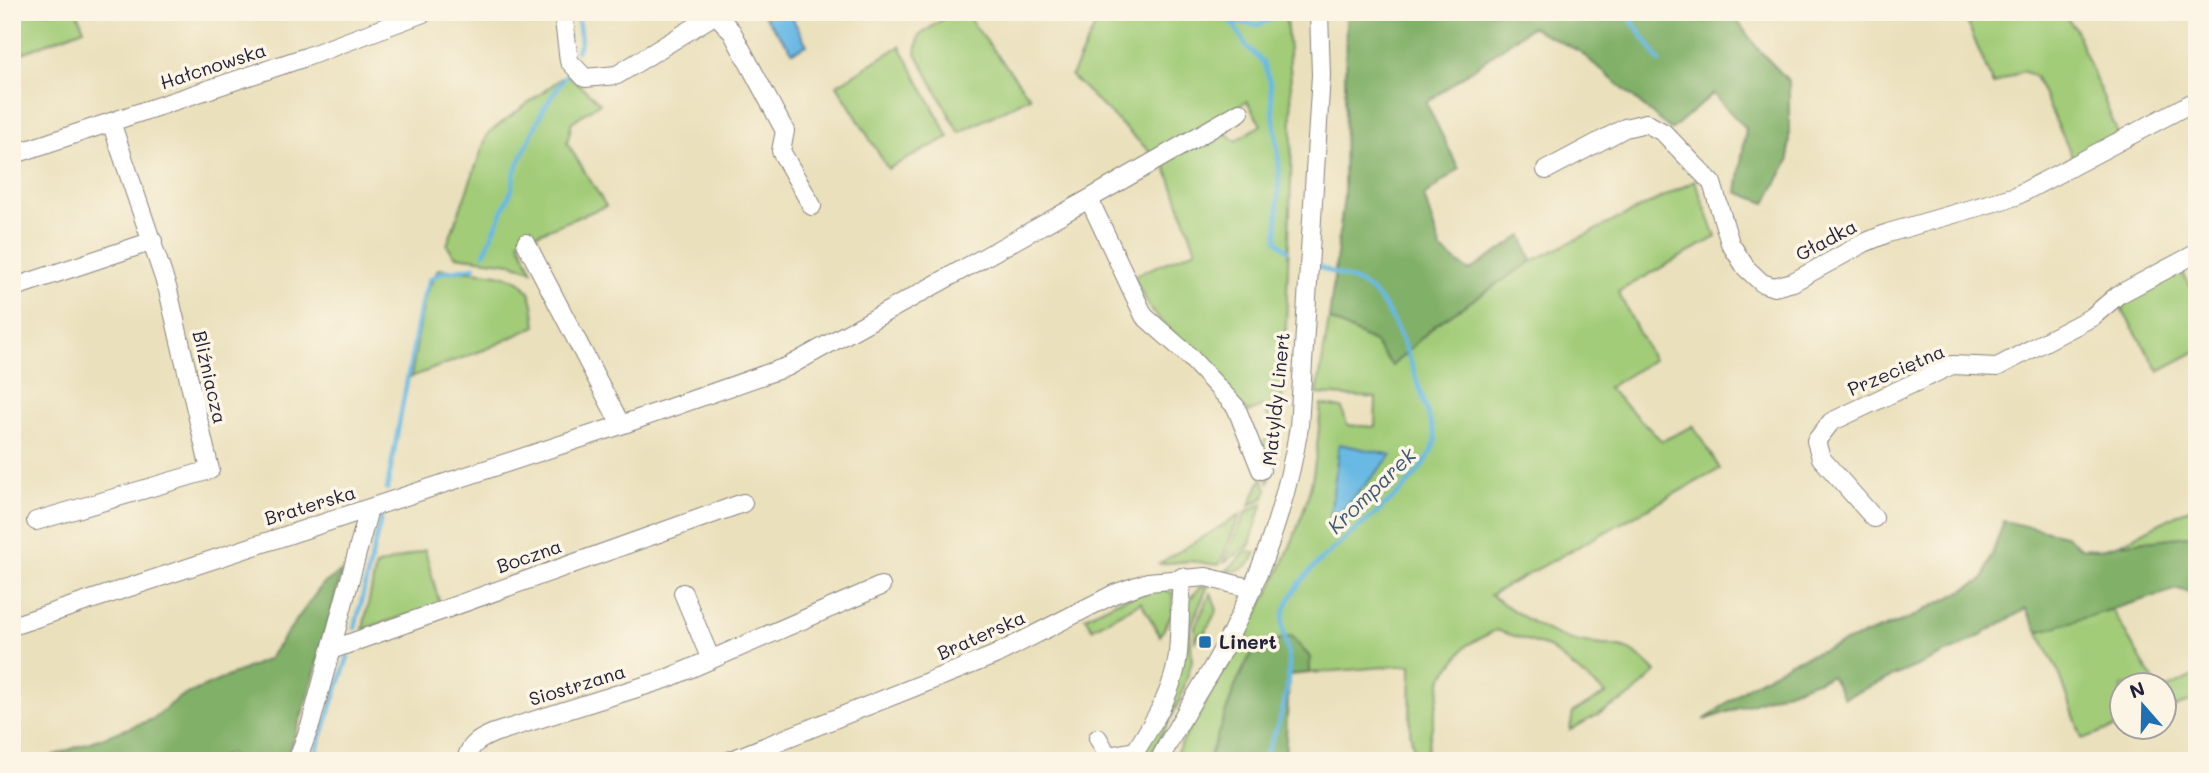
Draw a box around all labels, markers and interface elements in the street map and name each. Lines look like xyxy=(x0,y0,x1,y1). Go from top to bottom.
street label: Hałcnowska xyxy=(157,37,269,94)
street label: Gładka xyxy=(1791,213,1861,266)
street label: Bliźniacza xyxy=(188,328,233,426)
street label: Matyldy Linert xyxy=(1256,331,1295,467)
street label: Przeciętna xyxy=(1844,338,1948,401)
water label: Kromparek xyxy=(1321,440,1422,539)
street label: Braterska xyxy=(261,479,358,530)
street label: Boczna xyxy=(493,533,565,578)
street label: Braterska xyxy=(933,604,1029,665)
place label: Linert xyxy=(1219,629,1277,654)
marker: Linert xyxy=(1197,634,1213,650)
street label: Siostrzana xyxy=(526,658,628,711)
north arrow xyxy=(2108,672,2178,742)
text: N xyxy=(2126,675,2148,704)

